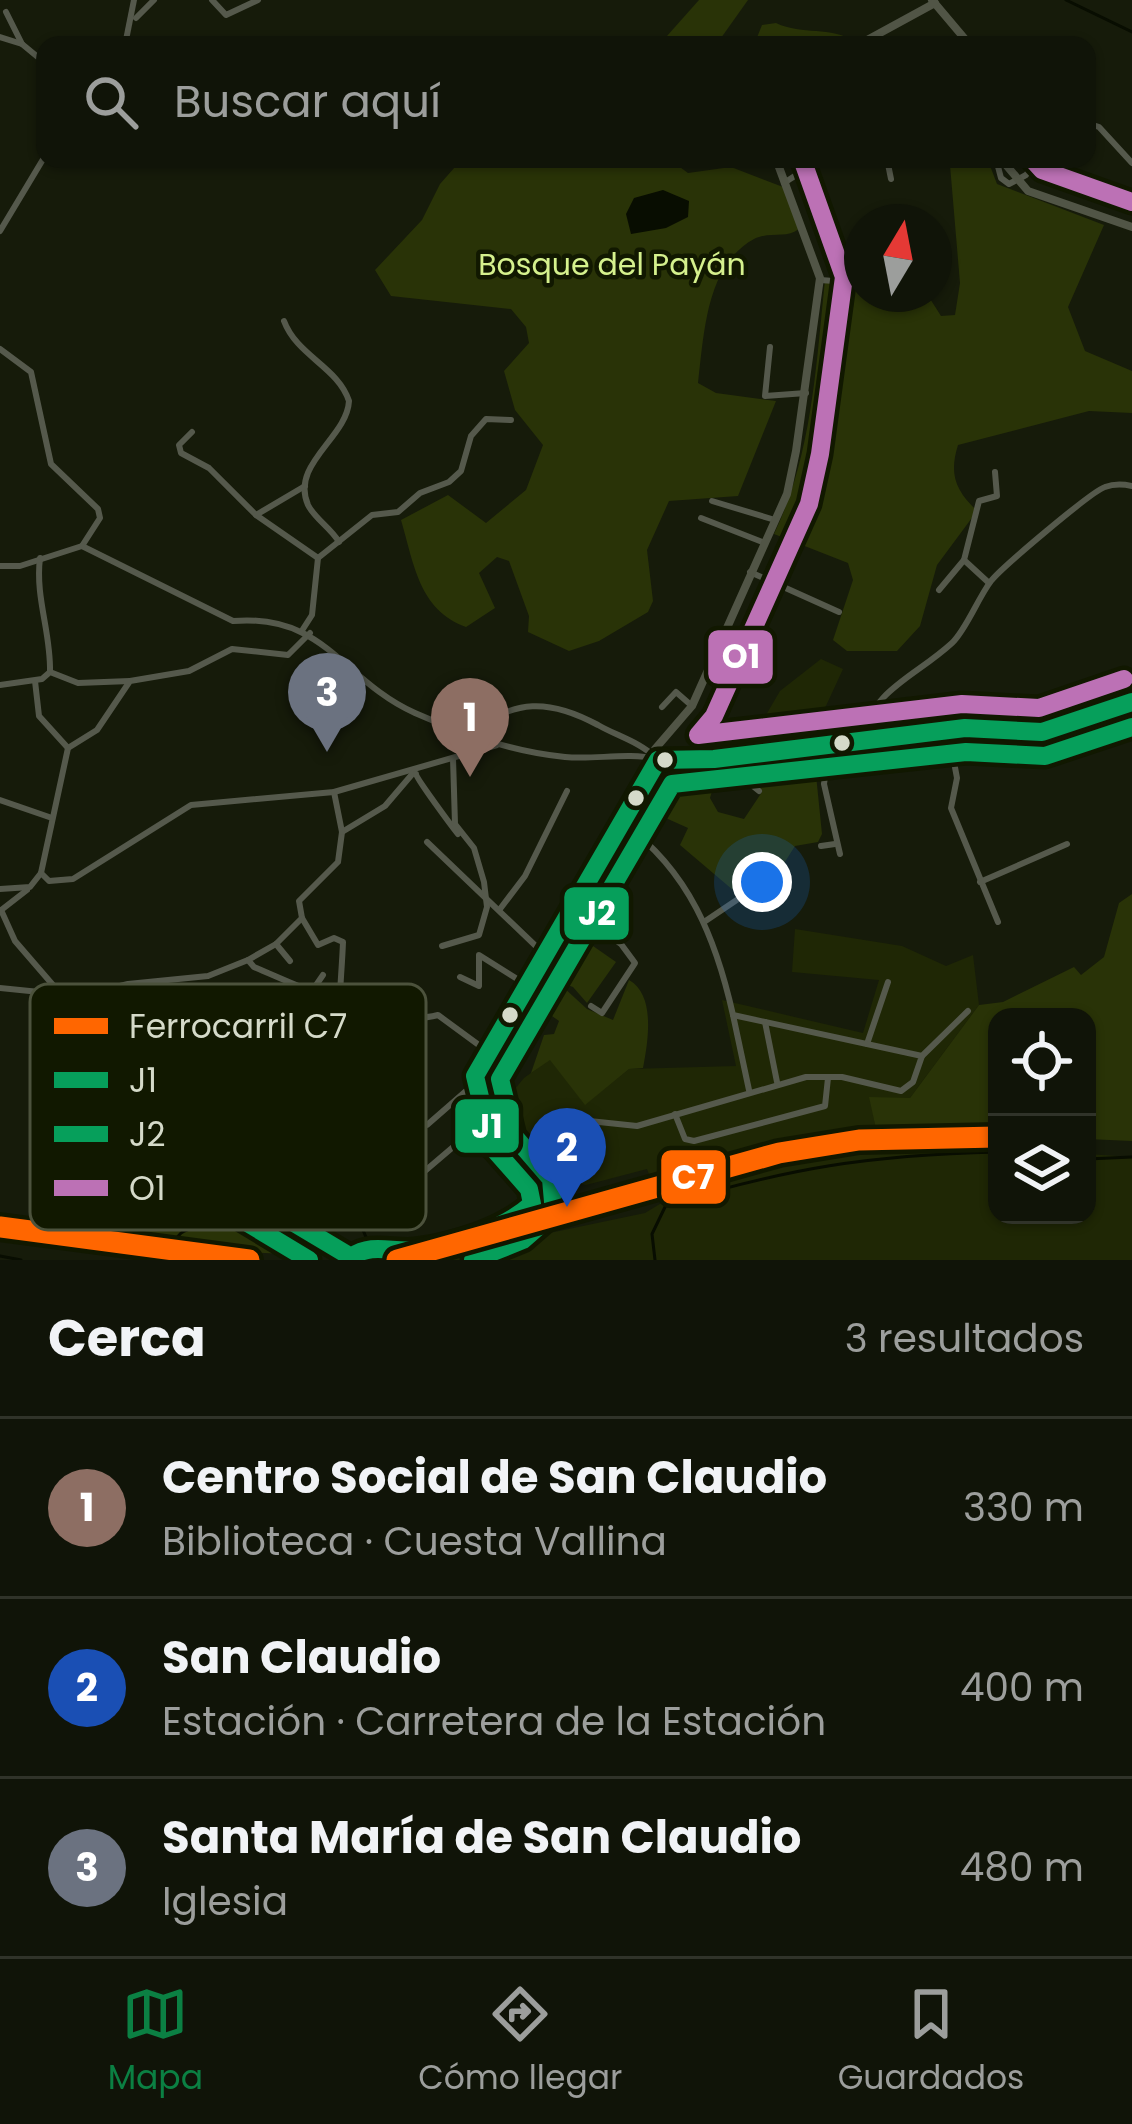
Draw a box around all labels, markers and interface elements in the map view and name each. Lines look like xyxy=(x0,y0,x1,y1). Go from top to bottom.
search box xyxy=(36,36,1096,168)
icon: search xyxy=(78,69,144,135)
text: Buscar aquí xyxy=(174,70,441,133)
north arrow xyxy=(844,204,952,312)
park label: Bosque del Payán xyxy=(478,243,746,286)
line badge: O1 xyxy=(706,628,775,686)
text: O1 xyxy=(722,633,760,680)
pin: 3 xyxy=(288,653,366,752)
pin: 1 xyxy=(431,678,509,777)
unlabelled marker xyxy=(831,732,853,754)
unlabelled marker xyxy=(654,749,676,771)
unlabelled marker xyxy=(625,787,647,809)
your location xyxy=(732,852,792,912)
line badge: J2 xyxy=(562,885,631,942)
text: J2 xyxy=(578,890,616,937)
legend xyxy=(30,984,426,1230)
text: Ferrocarril C7 xyxy=(129,1003,347,1050)
unlabelled marker xyxy=(499,1004,521,1026)
map controls xyxy=(988,1008,1096,1224)
button: locate xyxy=(988,1008,1096,1116)
text: J1 xyxy=(129,1057,157,1104)
line badge: J1 xyxy=(453,1097,521,1155)
text: J1 xyxy=(471,1103,503,1150)
pin: 2 xyxy=(528,1108,606,1207)
text: J2 xyxy=(129,1111,165,1158)
button: layers xyxy=(988,1116,1096,1224)
line badge: C7 xyxy=(659,1148,728,1206)
text: C7 xyxy=(672,1154,714,1201)
text: O1 xyxy=(129,1165,166,1212)
text: Cerca xyxy=(48,1302,206,1374)
text: 3 resultados xyxy=(845,1311,1084,1366)
text: Centro Social de San Claudio xyxy=(162,1446,827,1509)
text: 1 xyxy=(80,1480,94,1535)
text: 330 m xyxy=(963,1480,1084,1535)
text: Biblioteca · Cuesta Vallina xyxy=(162,1514,667,1569)
text: San Claudio xyxy=(162,1626,441,1689)
text: 2 xyxy=(76,1660,98,1715)
text: 400 m xyxy=(960,1660,1084,1715)
text: Estación · Carretera de la Estación xyxy=(162,1694,826,1749)
text: Santa María de San Claudio xyxy=(162,1806,801,1869)
text: 3 xyxy=(75,1840,99,1895)
text: 480 m xyxy=(960,1840,1084,1895)
text: Iglesia xyxy=(162,1874,288,1929)
tab: Mapa xyxy=(108,1981,203,2103)
tab: Cómo llegar xyxy=(418,1981,622,2103)
tab: Guardados xyxy=(838,1981,1024,2103)

